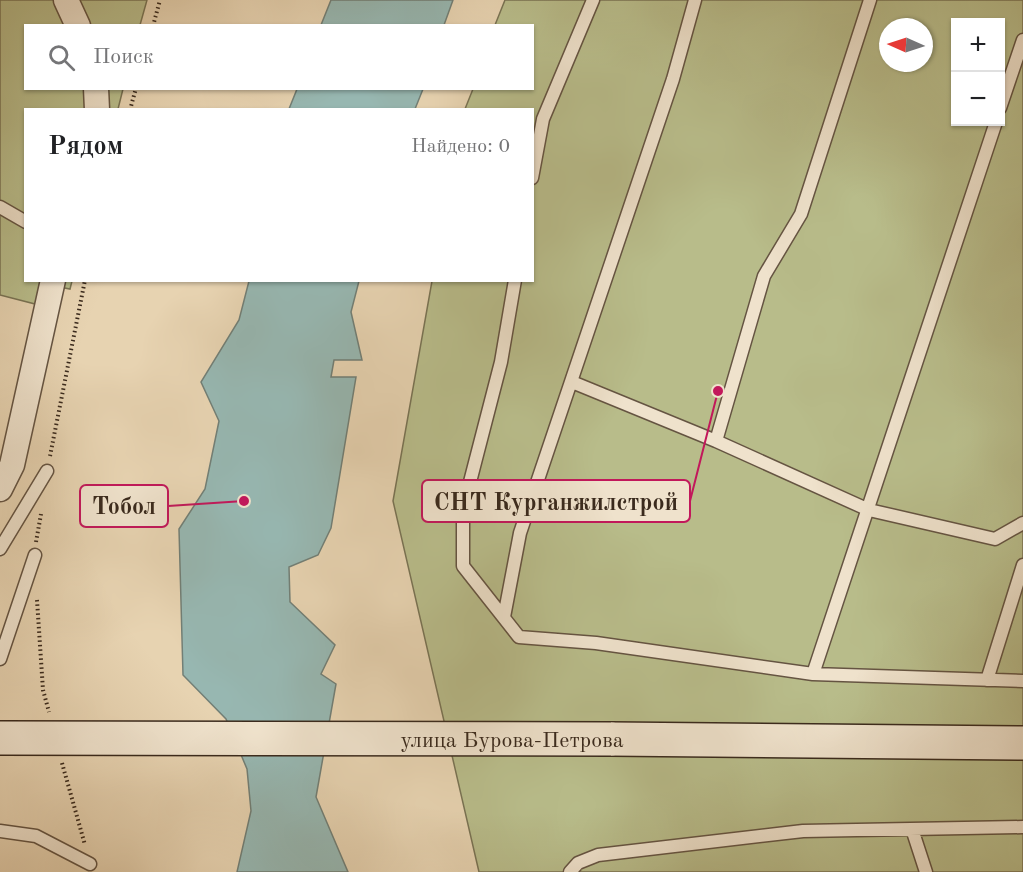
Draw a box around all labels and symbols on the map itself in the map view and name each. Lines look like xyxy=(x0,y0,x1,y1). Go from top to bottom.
north arrow xyxy=(879,18,933,72)
callout: СНТ Курганжилстрой xyxy=(422,480,690,522)
callout: Тобол xyxy=(80,485,168,527)
text: СНТ Курганжилстрой xyxy=(434,492,678,516)
text: Тобол xyxy=(92,496,156,520)
street label: улица Бурова-Петрова xyxy=(400,730,624,752)

